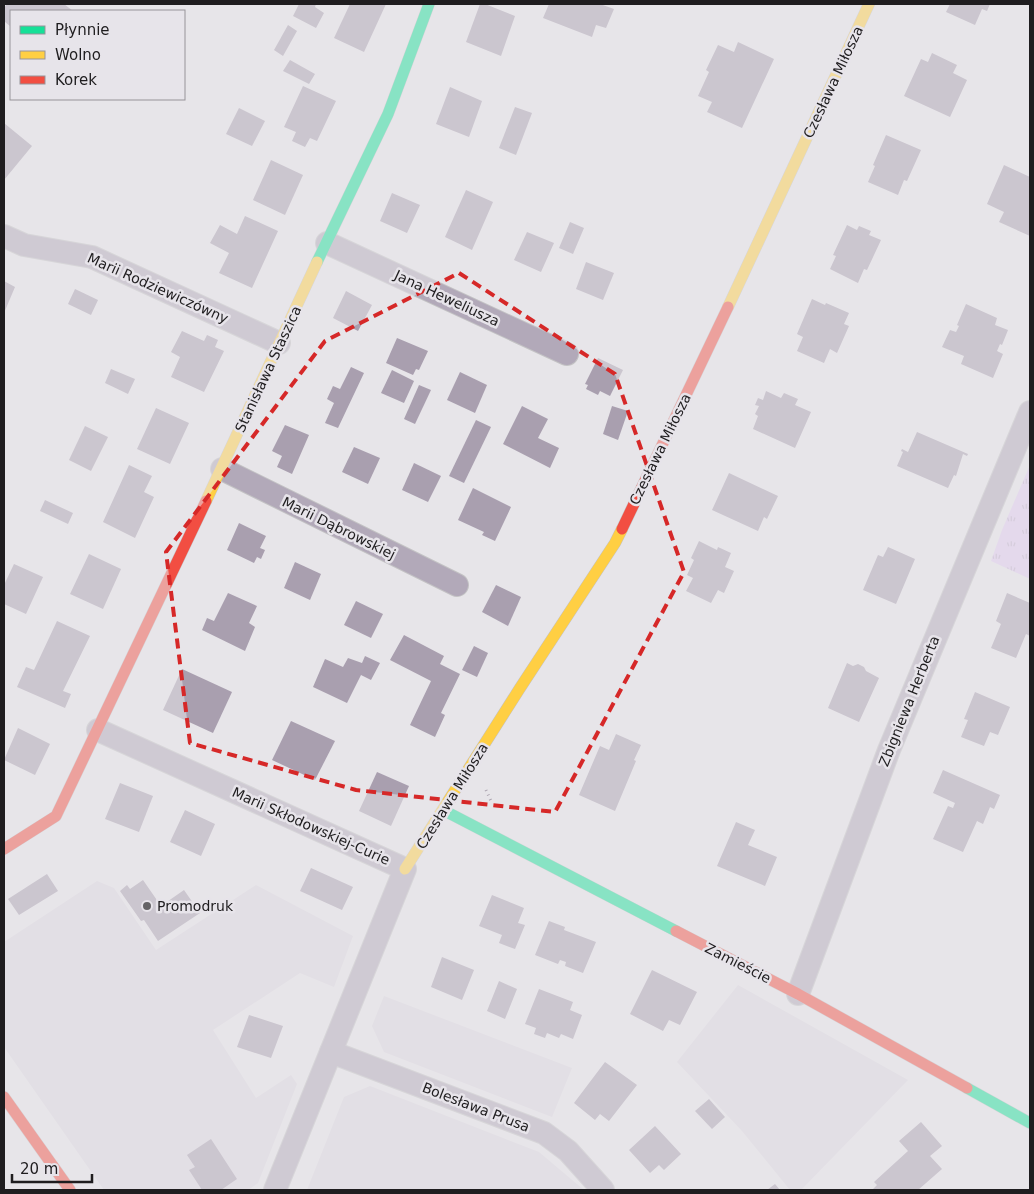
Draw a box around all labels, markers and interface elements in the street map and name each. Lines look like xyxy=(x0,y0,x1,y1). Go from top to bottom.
legend xyxy=(10,10,185,100)
text: Płynnie xyxy=(55,21,110,39)
street label: Czesława Miłosza xyxy=(800,23,866,141)
text: Wolno xyxy=(55,46,101,64)
text: Korek xyxy=(55,71,97,89)
street label: Marii Rodziewiczówny xyxy=(85,250,231,326)
street label: Jana Heweliusza xyxy=(391,266,502,329)
street label: Stanisława Staszica xyxy=(232,303,304,435)
street label: Czesława Miłosza xyxy=(626,391,694,507)
street label: Marii Dąbrowskiej xyxy=(280,494,398,562)
street label: Zbigniewa Herberta xyxy=(875,633,943,769)
street label: Czesława Miłosza xyxy=(413,740,491,852)
street label: Marii Skłodowskiej-Curie xyxy=(230,784,392,868)
place label: Promodruk xyxy=(157,898,234,914)
marker: Promodruk xyxy=(141,900,153,912)
street label: Zamieście xyxy=(702,940,774,986)
street label: Bolesława Prusa xyxy=(420,1079,532,1135)
scale bar xyxy=(12,1152,92,1184)
text: 20 m xyxy=(20,1160,58,1178)

